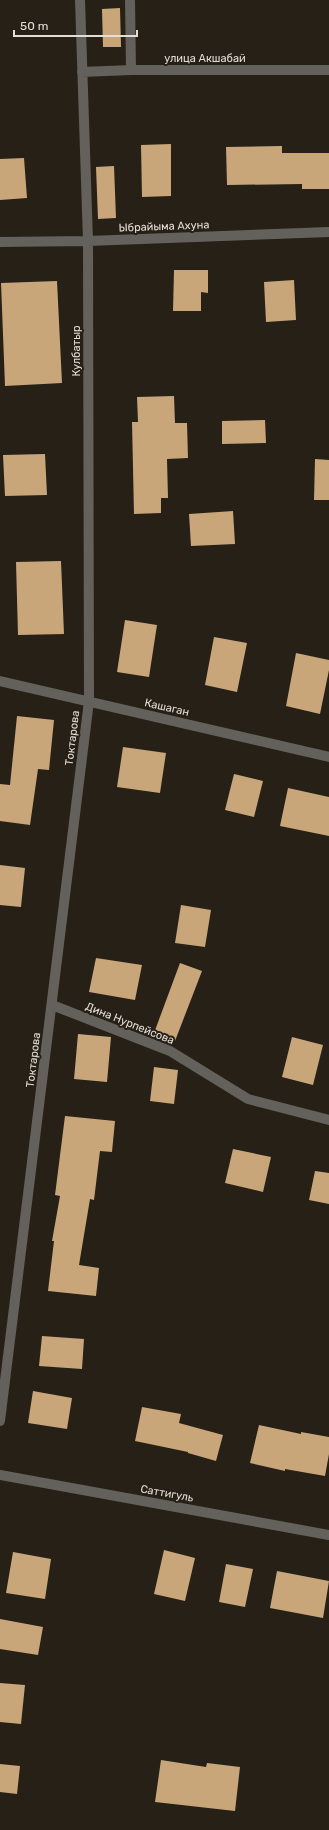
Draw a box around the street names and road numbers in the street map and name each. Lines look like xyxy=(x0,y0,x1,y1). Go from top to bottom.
street label: улица Акшабай xyxy=(164,52,246,65)
street label: Ыбрайыма Ахуна xyxy=(118,218,210,235)
street label: Кулбатыр xyxy=(70,326,83,377)
street label: Кашаган xyxy=(143,696,190,719)
street label: Токтарова xyxy=(63,710,82,766)
street label: Дина Нурпейсова xyxy=(84,1000,176,1047)
street label: Токтарова xyxy=(24,1032,43,1088)
street label: Саттигуль xyxy=(139,1482,195,1505)

